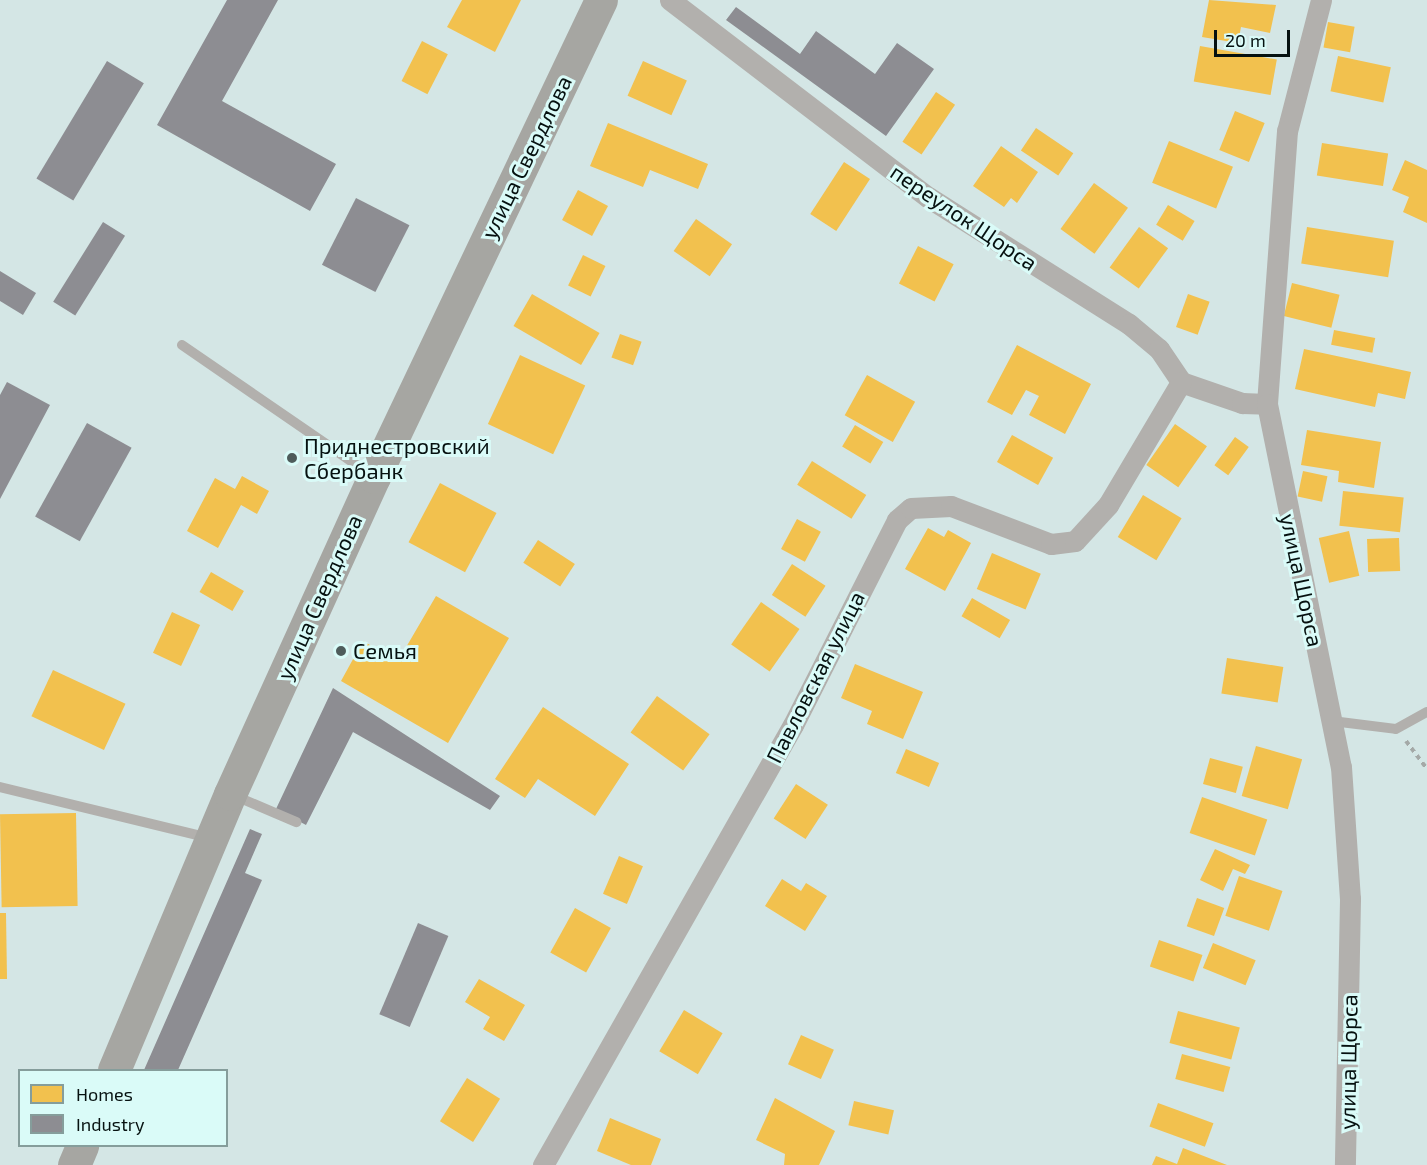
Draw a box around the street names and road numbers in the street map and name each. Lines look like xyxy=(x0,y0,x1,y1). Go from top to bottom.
street label: улица Свердлова xyxy=(475,71,577,243)
street label: переулок Щорса xyxy=(886,158,1042,276)
street label: улица Свердлова xyxy=(271,510,367,684)
street label: улица Щорса xyxy=(1275,511,1329,649)
street label: Павловская улица xyxy=(760,587,870,767)
street label: улица Щорса xyxy=(1334,994,1362,1130)

